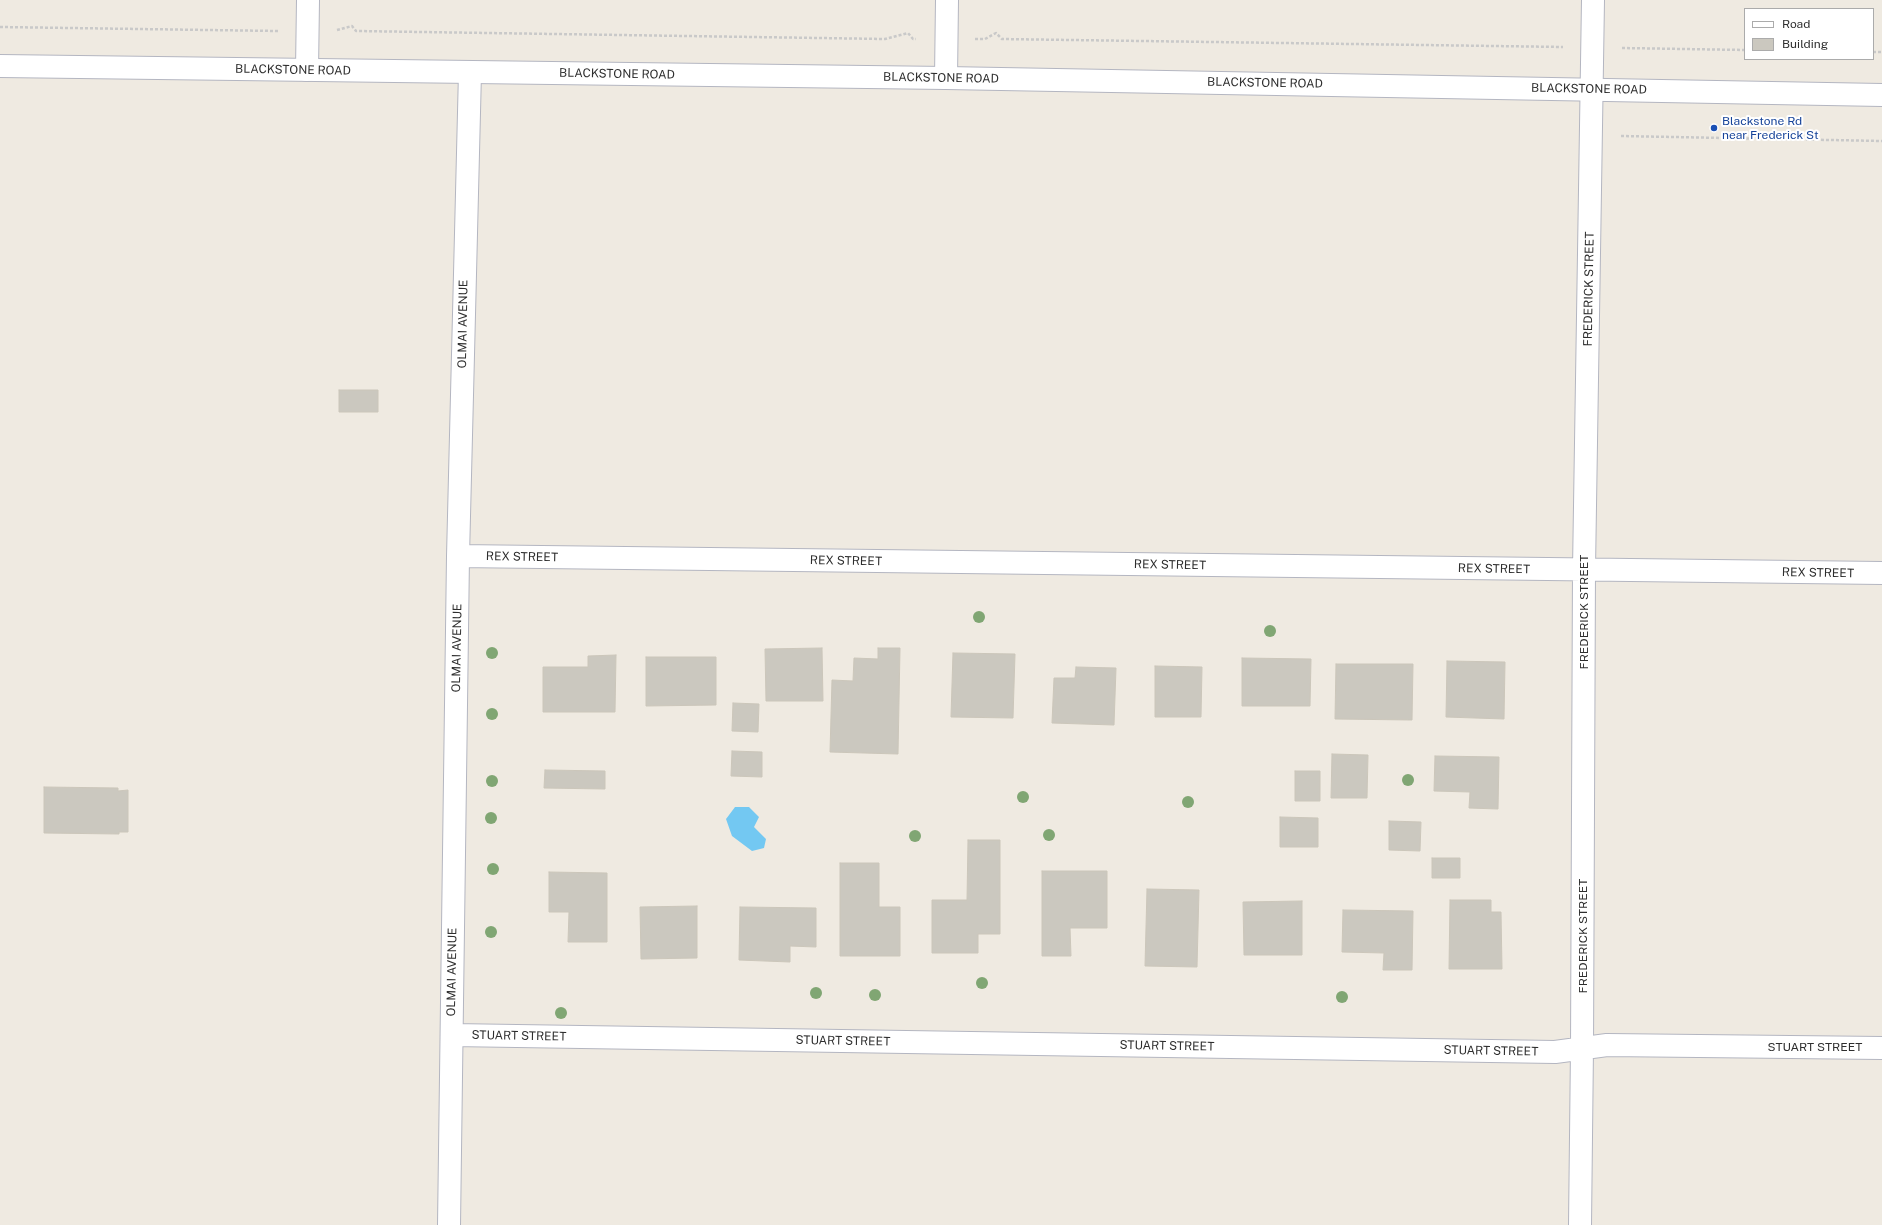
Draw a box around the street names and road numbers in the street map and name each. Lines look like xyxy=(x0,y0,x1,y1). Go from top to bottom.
street label: BLACKSTONE ROAD xyxy=(235,62,351,78)
street label: BLACKSTONE ROAD xyxy=(559,66,675,82)
street label: BLACKSTONE ROAD xyxy=(883,70,999,86)
street label: BLACKSTONE ROAD xyxy=(1207,75,1323,91)
street label: BLACKSTONE ROAD xyxy=(1531,81,1647,97)
street label: FREDERICK STREET xyxy=(1581,231,1597,347)
street label: OLMAI AVENUE xyxy=(455,279,471,369)
street label: REX STREET xyxy=(486,549,558,565)
street label: REX STREET xyxy=(810,553,882,569)
street label: FREDERICK STREET xyxy=(1577,555,1591,669)
street label: REX STREET xyxy=(1134,557,1206,573)
street label: REX STREET xyxy=(1458,561,1530,577)
street label: REX STREET xyxy=(1782,565,1854,581)
street label: OLMAI AVENUE xyxy=(449,603,465,693)
street label: FREDERICK STREET xyxy=(1576,879,1590,993)
street label: OLMAI AVENUE xyxy=(444,927,460,1017)
street label: STUART STREET xyxy=(471,1028,567,1044)
street label: STUART STREET xyxy=(795,1033,891,1049)
street label: STUART STREET xyxy=(1119,1038,1215,1054)
street label: STUART STREET xyxy=(1768,1040,1862,1054)
street label: STUART STREET xyxy=(1443,1043,1539,1059)

